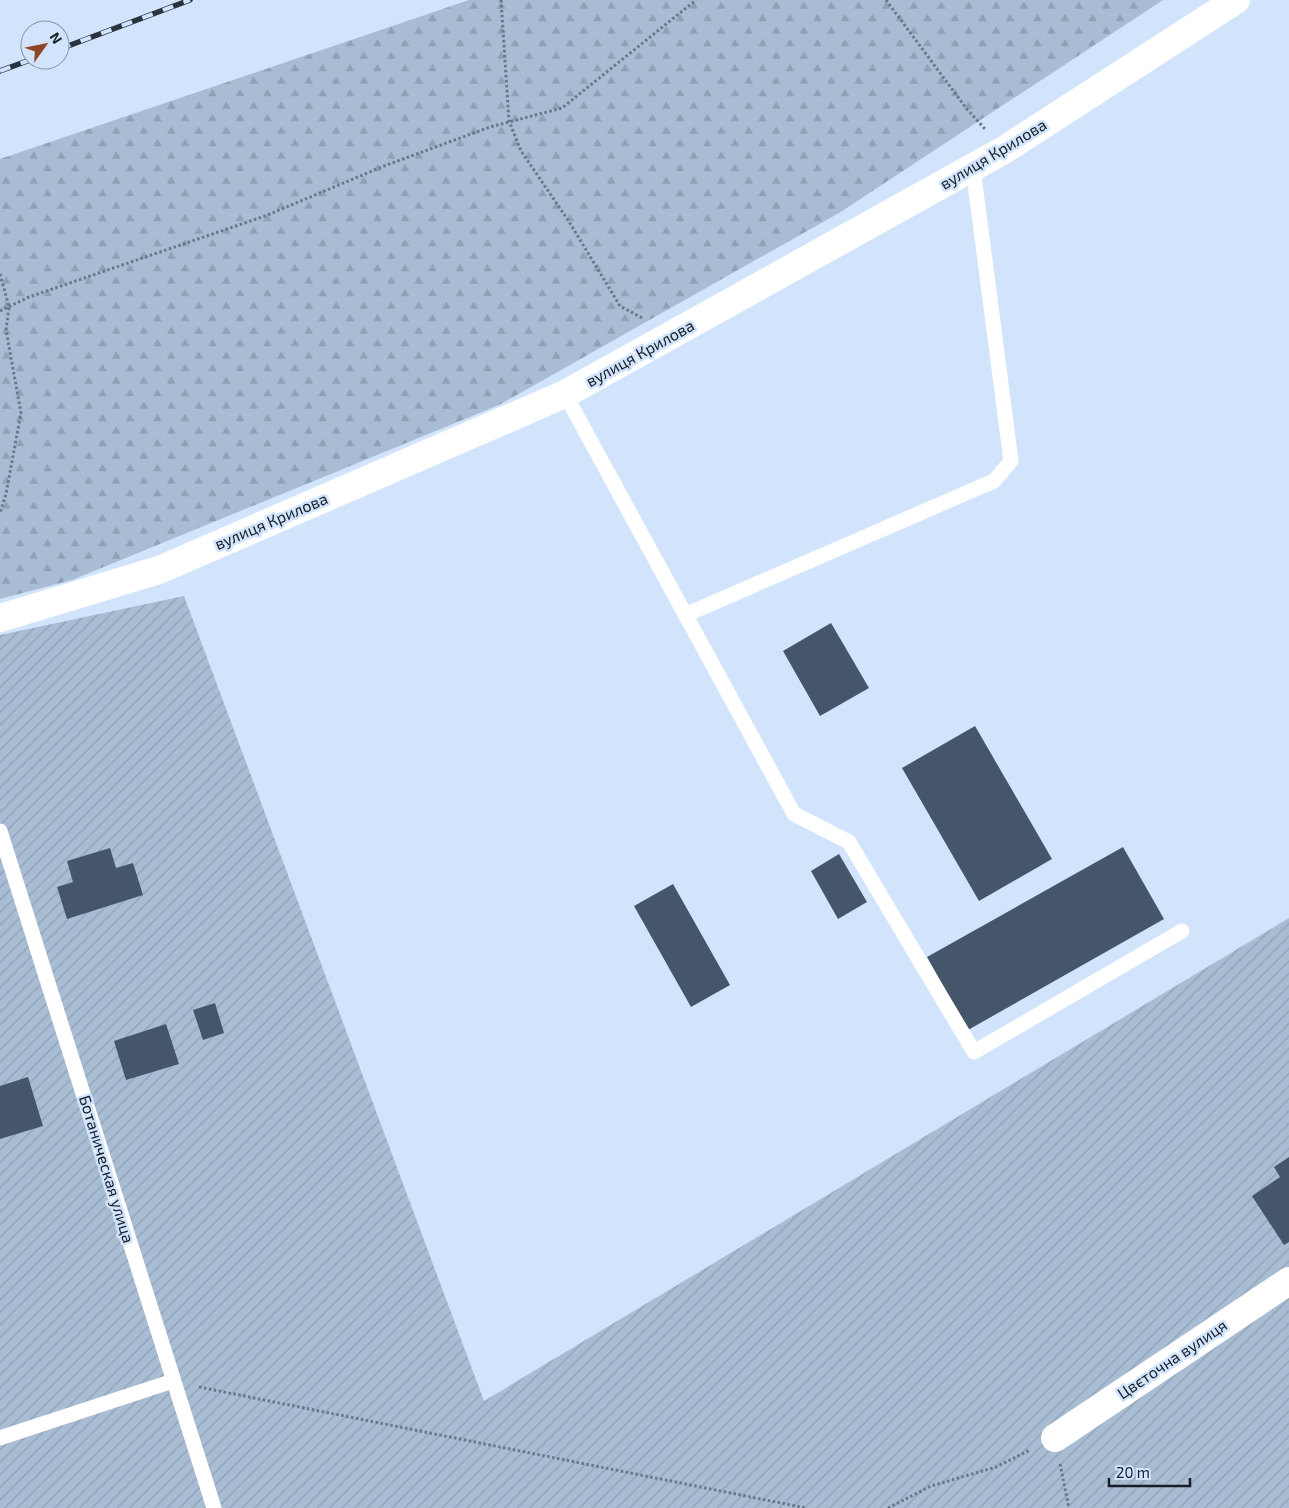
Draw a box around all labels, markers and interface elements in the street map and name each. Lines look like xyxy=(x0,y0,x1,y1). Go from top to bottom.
north arrow xyxy=(20,20,70,70)
text: N xyxy=(46,29,66,47)
street label: вулиця Крилова xyxy=(936,114,1050,194)
street label: вулиця Крилова xyxy=(582,315,698,391)
street label: вулиця Крилова xyxy=(211,488,331,554)
street label: Ботаническая улица xyxy=(75,1093,139,1245)
street label: Цвєточна вулиця xyxy=(1113,1315,1231,1403)
scale bar xyxy=(1109,1456,1190,1488)
text: 20 m xyxy=(1116,1463,1150,1481)

